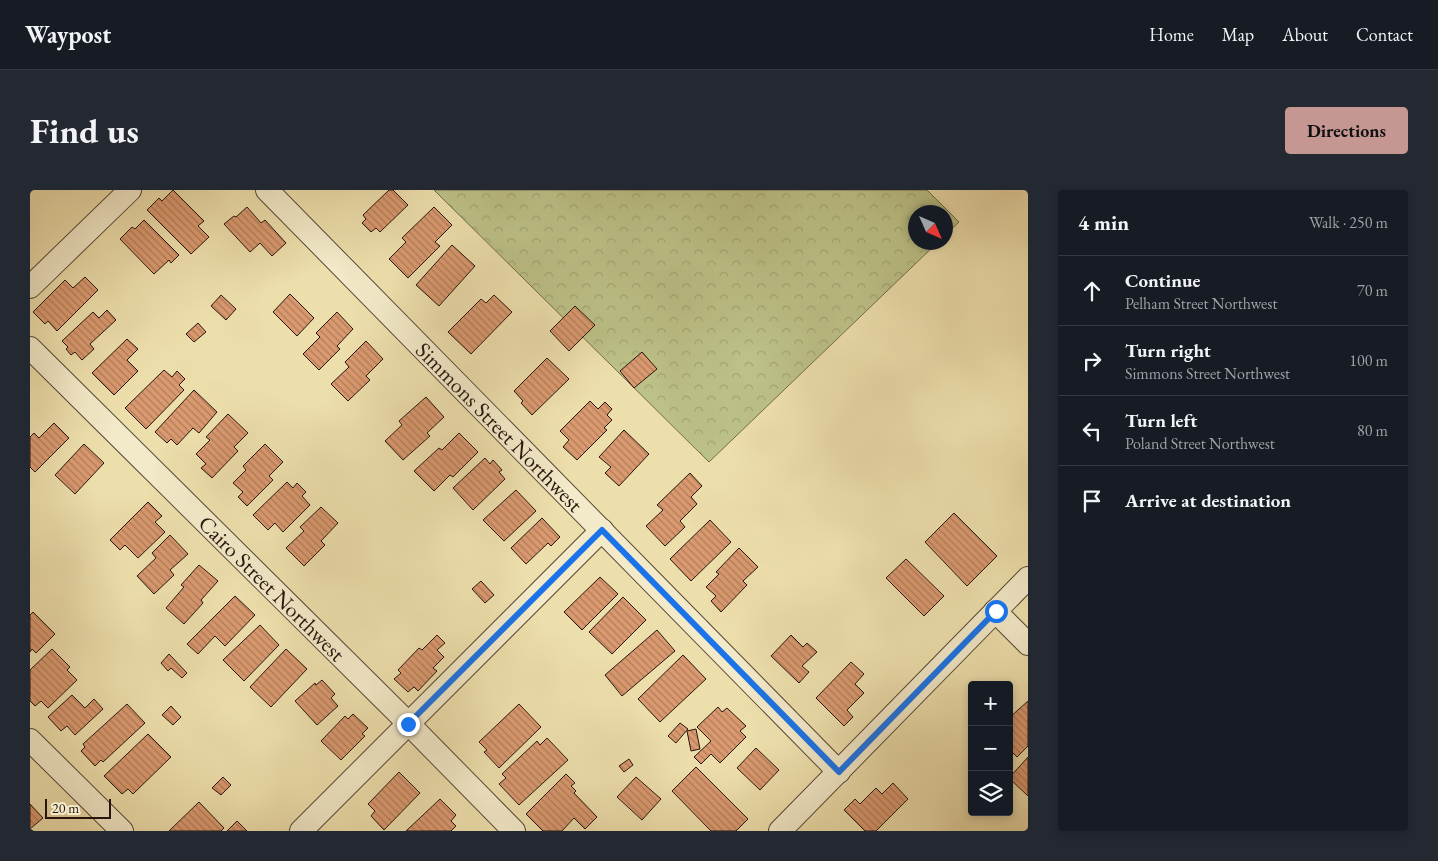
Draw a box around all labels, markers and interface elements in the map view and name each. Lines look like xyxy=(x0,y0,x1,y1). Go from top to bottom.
text: Waypost xyxy=(25,19,111,50)
text: Home xyxy=(1149,23,1194,46)
text: Map xyxy=(1222,23,1254,46)
text: About xyxy=(1282,23,1328,46)
text: Contact xyxy=(1356,23,1413,46)
button: Directions xyxy=(1285,107,1408,154)
text: Find us xyxy=(30,108,139,153)
north arrow xyxy=(908,205,953,250)
text: 4 min xyxy=(1078,209,1129,236)
text: Walk · 250 m xyxy=(1309,212,1388,233)
text: Continue xyxy=(1125,268,1200,293)
icon: ahead xyxy=(1078,277,1106,305)
text: 70 m xyxy=(1357,280,1388,301)
text: Pelham Street Northwest xyxy=(1125,293,1278,314)
street label: Simmons Street Northwest xyxy=(410,336,590,518)
text: Turn right xyxy=(1125,338,1211,363)
icon: right xyxy=(1078,347,1106,375)
text: 100 m xyxy=(1349,350,1388,371)
text: Simmons Street Northwest xyxy=(1125,363,1290,384)
text: Turn left xyxy=(1125,408,1197,433)
icon: left xyxy=(1078,417,1106,445)
text: 80 m xyxy=(1357,420,1388,441)
text: Poland Street Northwest xyxy=(1125,433,1275,454)
icon: arrive xyxy=(1078,487,1106,515)
text: Arrive at destination xyxy=(1125,488,1291,513)
street label: Cairo Street Northwest xyxy=(192,509,352,667)
route start xyxy=(985,600,1008,623)
map controls xyxy=(968,681,1013,816)
button: + xyxy=(968,681,1013,726)
route end xyxy=(397,713,420,736)
button: − xyxy=(968,726,1013,771)
button: layers xyxy=(968,771,1013,816)
scale bar xyxy=(45,796,111,819)
text: 20 m xyxy=(52,799,79,817)

